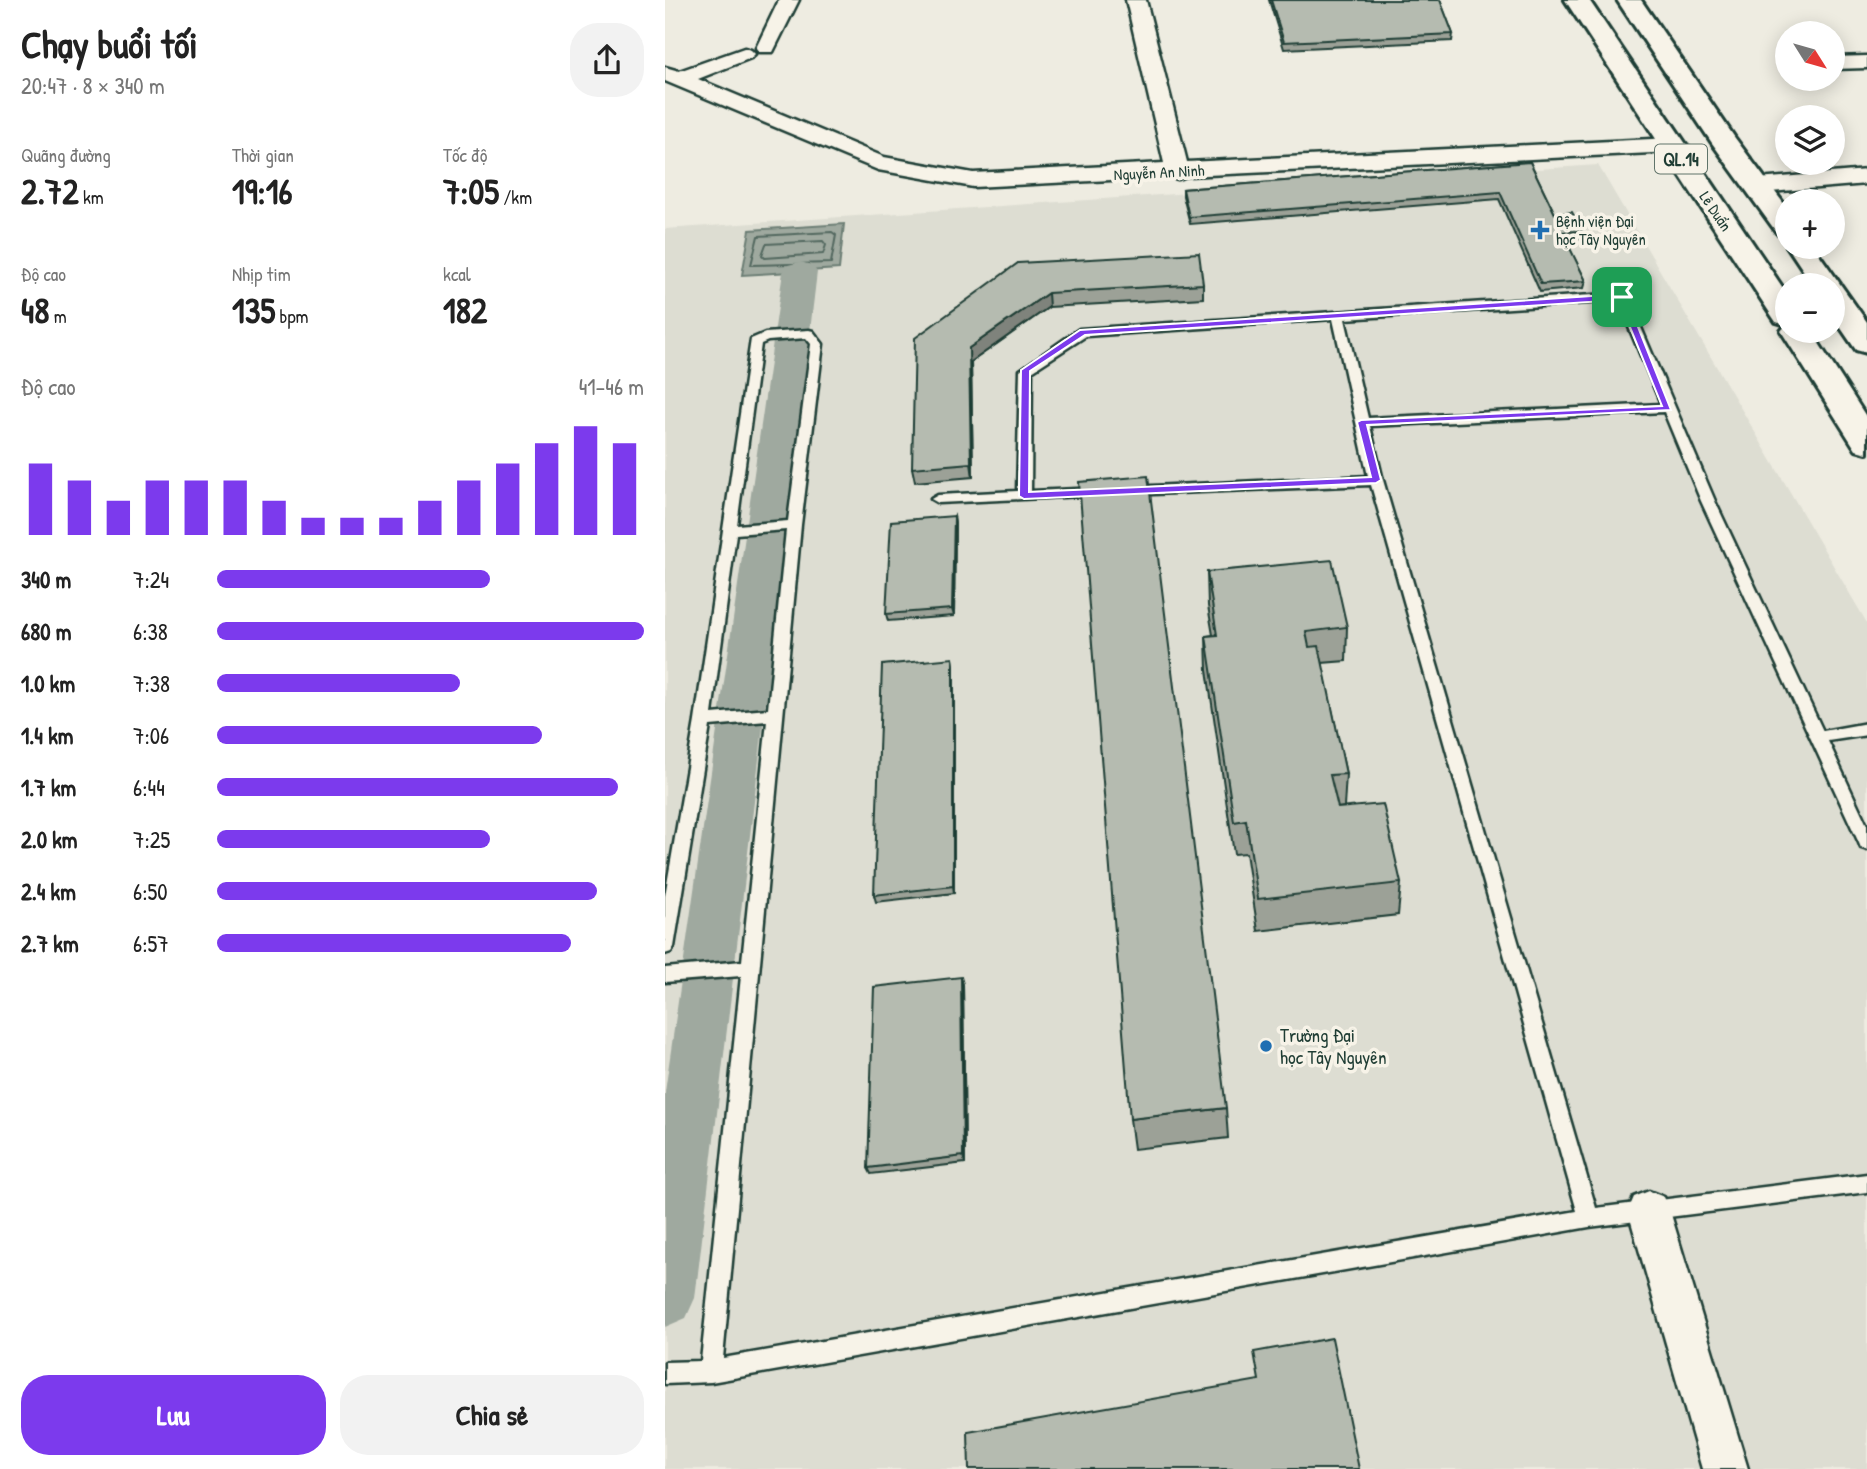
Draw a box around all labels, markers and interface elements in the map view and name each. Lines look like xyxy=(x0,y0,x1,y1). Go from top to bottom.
text: Chạy buổi tối xyxy=(21,18,198,70)
north arrow xyxy=(1775,21,1845,91)
map controls xyxy=(1775,21,1845,343)
button: share xyxy=(570,23,644,97)
text: 20:47 · 8 × 340 m xyxy=(21,70,165,101)
button: layers xyxy=(1775,105,1845,175)
text: Quãng đường xyxy=(21,142,111,168)
text: Thời gian xyxy=(232,142,294,168)
text: Tốc độ xyxy=(443,142,488,168)
road number: QL.14 xyxy=(1655,144,1707,174)
street label: Nguyễn An Ninh xyxy=(1113,159,1205,185)
text: 2.72 xyxy=(21,168,79,215)
text: 19:16 xyxy=(232,168,292,215)
text: 7:05 xyxy=(443,168,499,215)
text: km xyxy=(79,184,104,210)
text: /km xyxy=(499,184,532,210)
street label: Lê Duẩn xyxy=(1695,187,1737,235)
button: + xyxy=(1775,189,1845,259)
place label: Bệnh viện Đại học Tây Nguyên xyxy=(1556,210,1646,250)
marker: Bệnh viện Đại học Tây Nguyên xyxy=(1530,220,1550,240)
text: Độ cao xyxy=(21,261,66,287)
text: Nhịp tim xyxy=(232,261,291,287)
text: kcal xyxy=(443,261,471,287)
pin xyxy=(1592,267,1652,327)
button: − xyxy=(1775,273,1845,343)
icon: arrive xyxy=(1603,278,1641,316)
text: 48 xyxy=(21,287,49,334)
text: 135 xyxy=(232,287,275,334)
text: 182 xyxy=(443,287,487,334)
text: m xyxy=(49,303,67,329)
text: bpm xyxy=(275,303,308,329)
text: Độ cao xyxy=(21,371,75,402)
text: 41–46 m xyxy=(579,371,644,402)
text: 340 m xyxy=(21,564,71,595)
text: 7:24 xyxy=(133,564,169,595)
text: 680 m xyxy=(21,616,71,647)
text: 6:38 xyxy=(133,616,168,647)
text: 1.0 km xyxy=(21,668,75,699)
text: 7:38 xyxy=(133,668,170,699)
text: 1.4 km xyxy=(21,720,73,751)
text: 7:06 xyxy=(133,720,169,751)
text: 1.7 km xyxy=(21,772,76,803)
text: 6:44 xyxy=(133,772,165,803)
text: 2.0 km xyxy=(21,824,77,855)
text: 7:25 xyxy=(133,824,170,855)
text: 2.4 km xyxy=(21,876,76,907)
text: 6:50 xyxy=(133,876,168,907)
text: 2.7 km xyxy=(21,928,79,959)
text: 6:57 xyxy=(133,928,169,959)
place label: Trường Đại học Tây Nguyên xyxy=(1280,1022,1386,1070)
marker: Trường Đại học Tây Nguyên xyxy=(1258,1038,1274,1054)
button: Lưu xyxy=(21,1375,326,1455)
button: Chia sẻ xyxy=(340,1375,644,1455)

